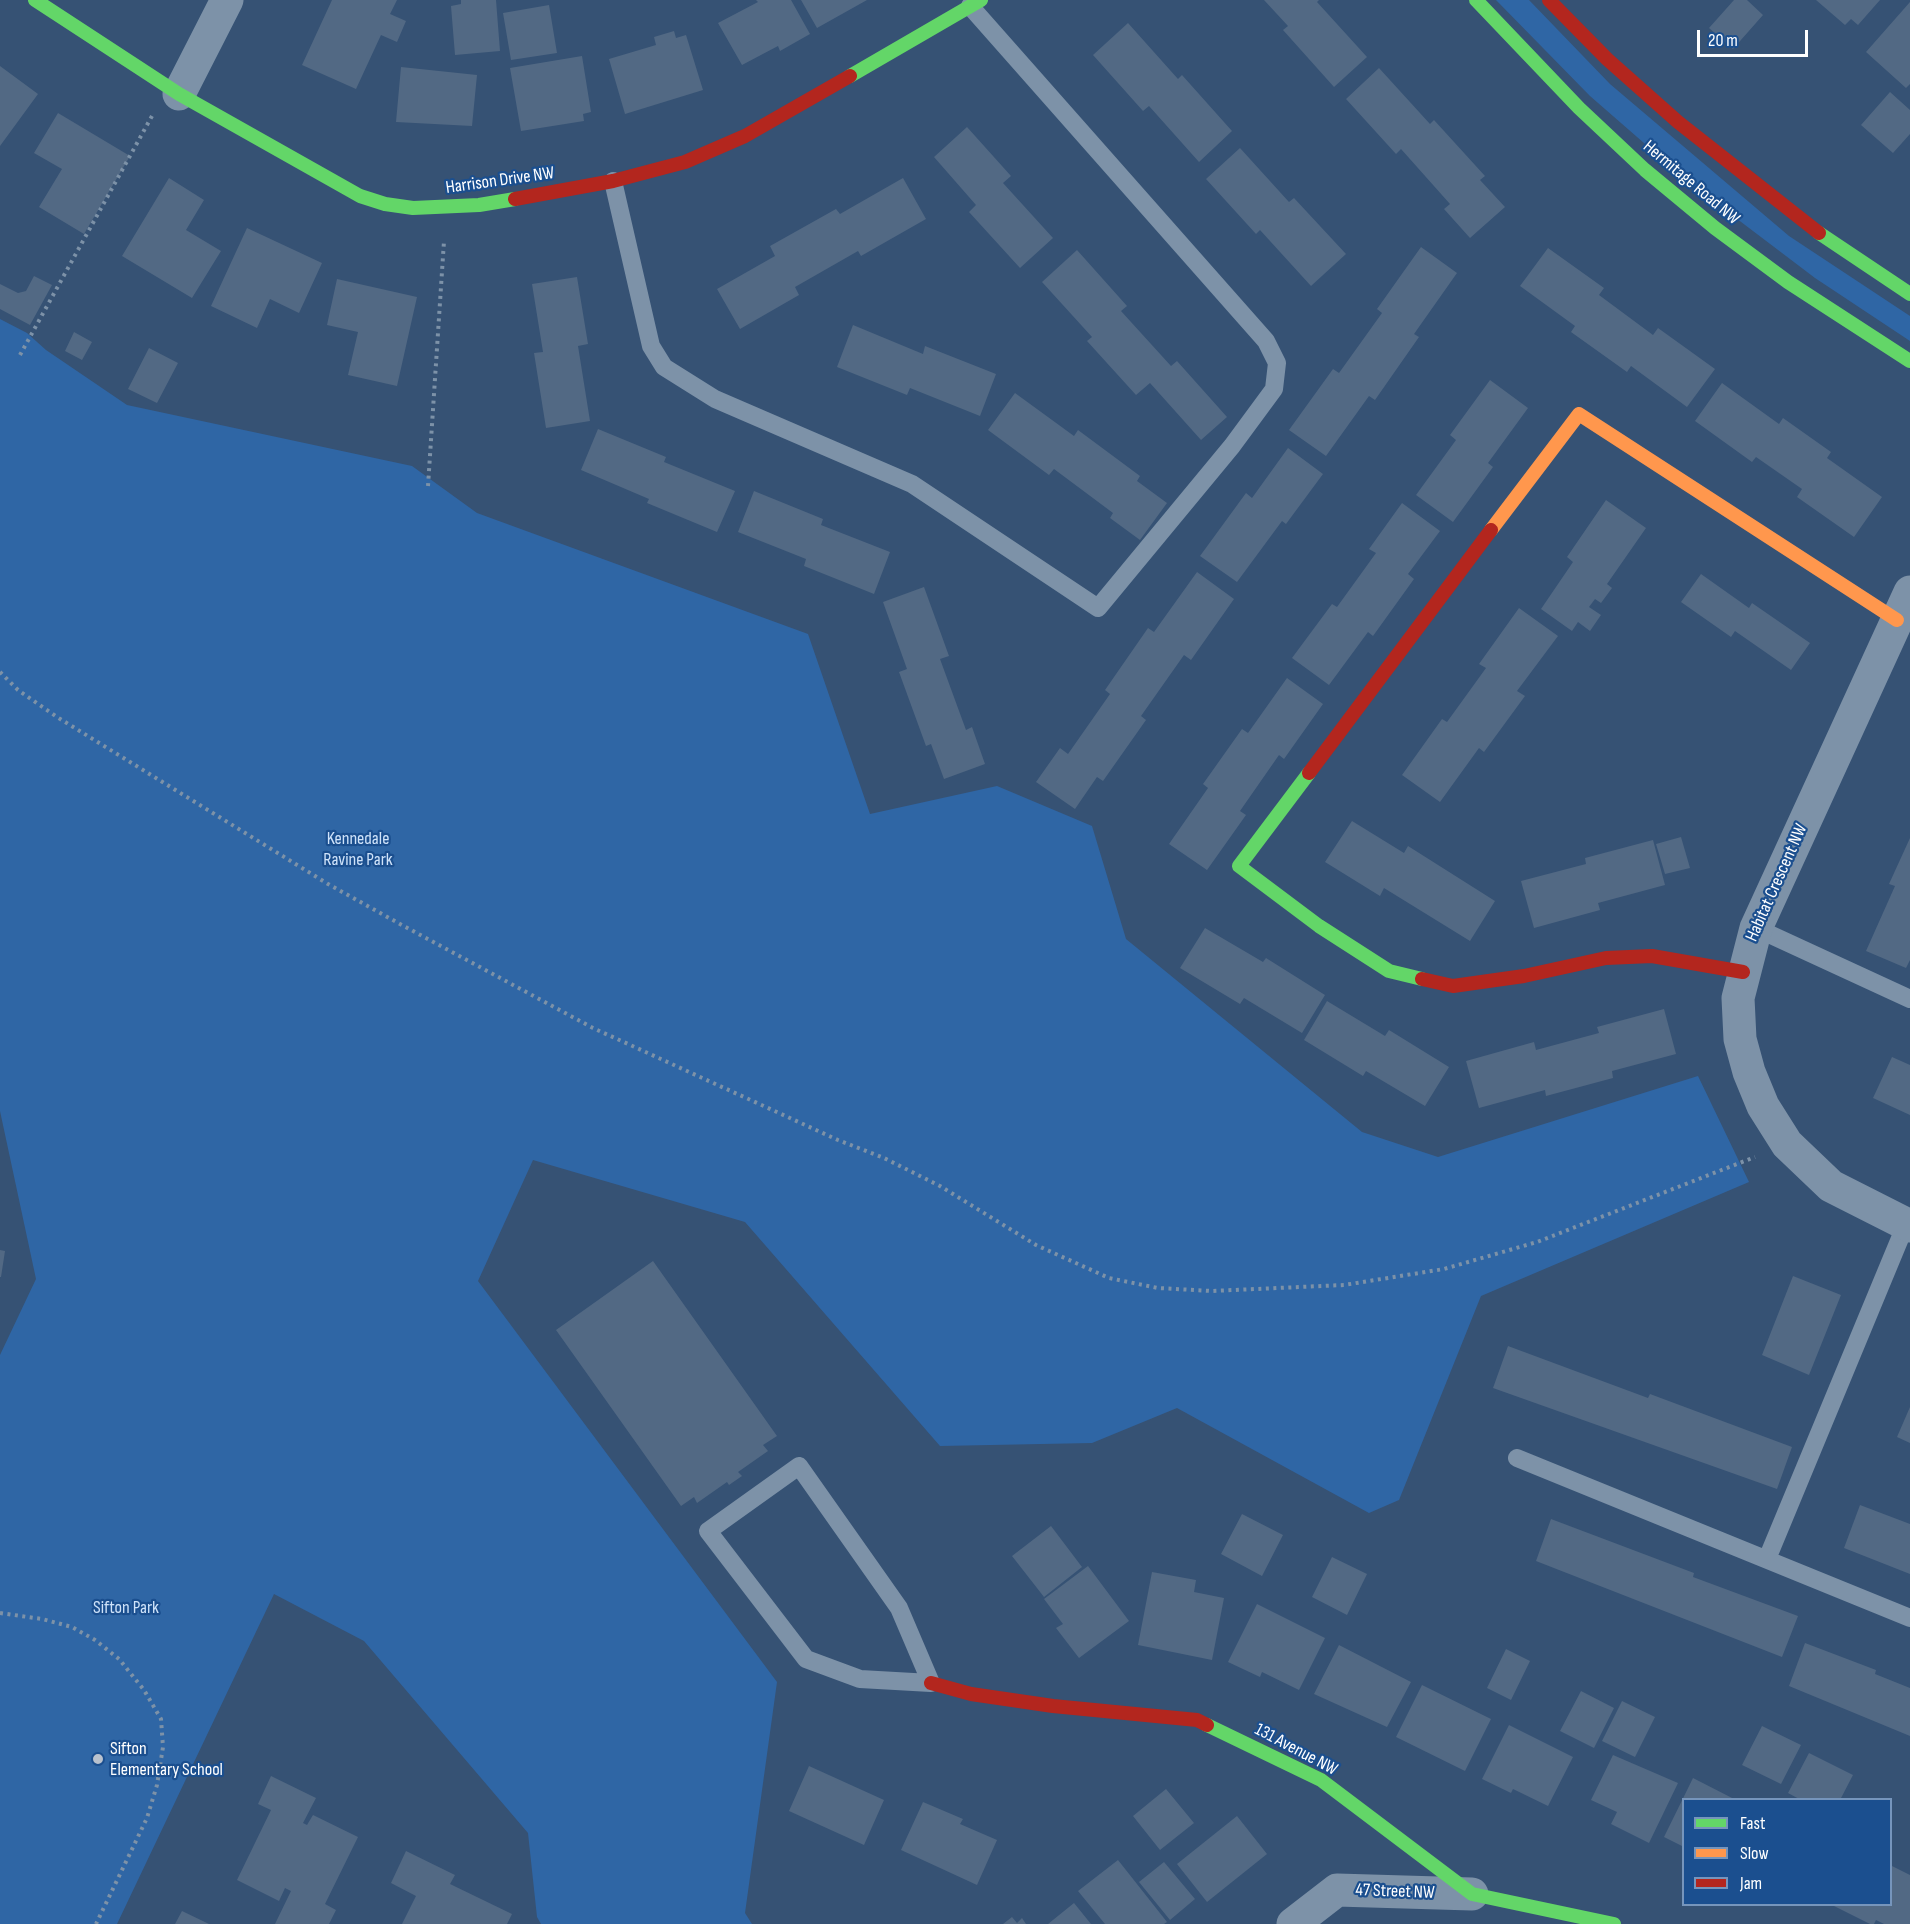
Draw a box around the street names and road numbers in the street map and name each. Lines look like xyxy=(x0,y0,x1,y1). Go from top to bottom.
street label: Hermitage Road NW xyxy=(1638,136,1744,230)
street label: Harrison Drive NW xyxy=(444,163,556,199)
street label: Habitat Crescent NW xyxy=(1741,821,1813,945)
street label: 131 Avenue NW xyxy=(1251,1719,1341,1781)
street label: 47 Street NW xyxy=(1355,1880,1435,1904)

